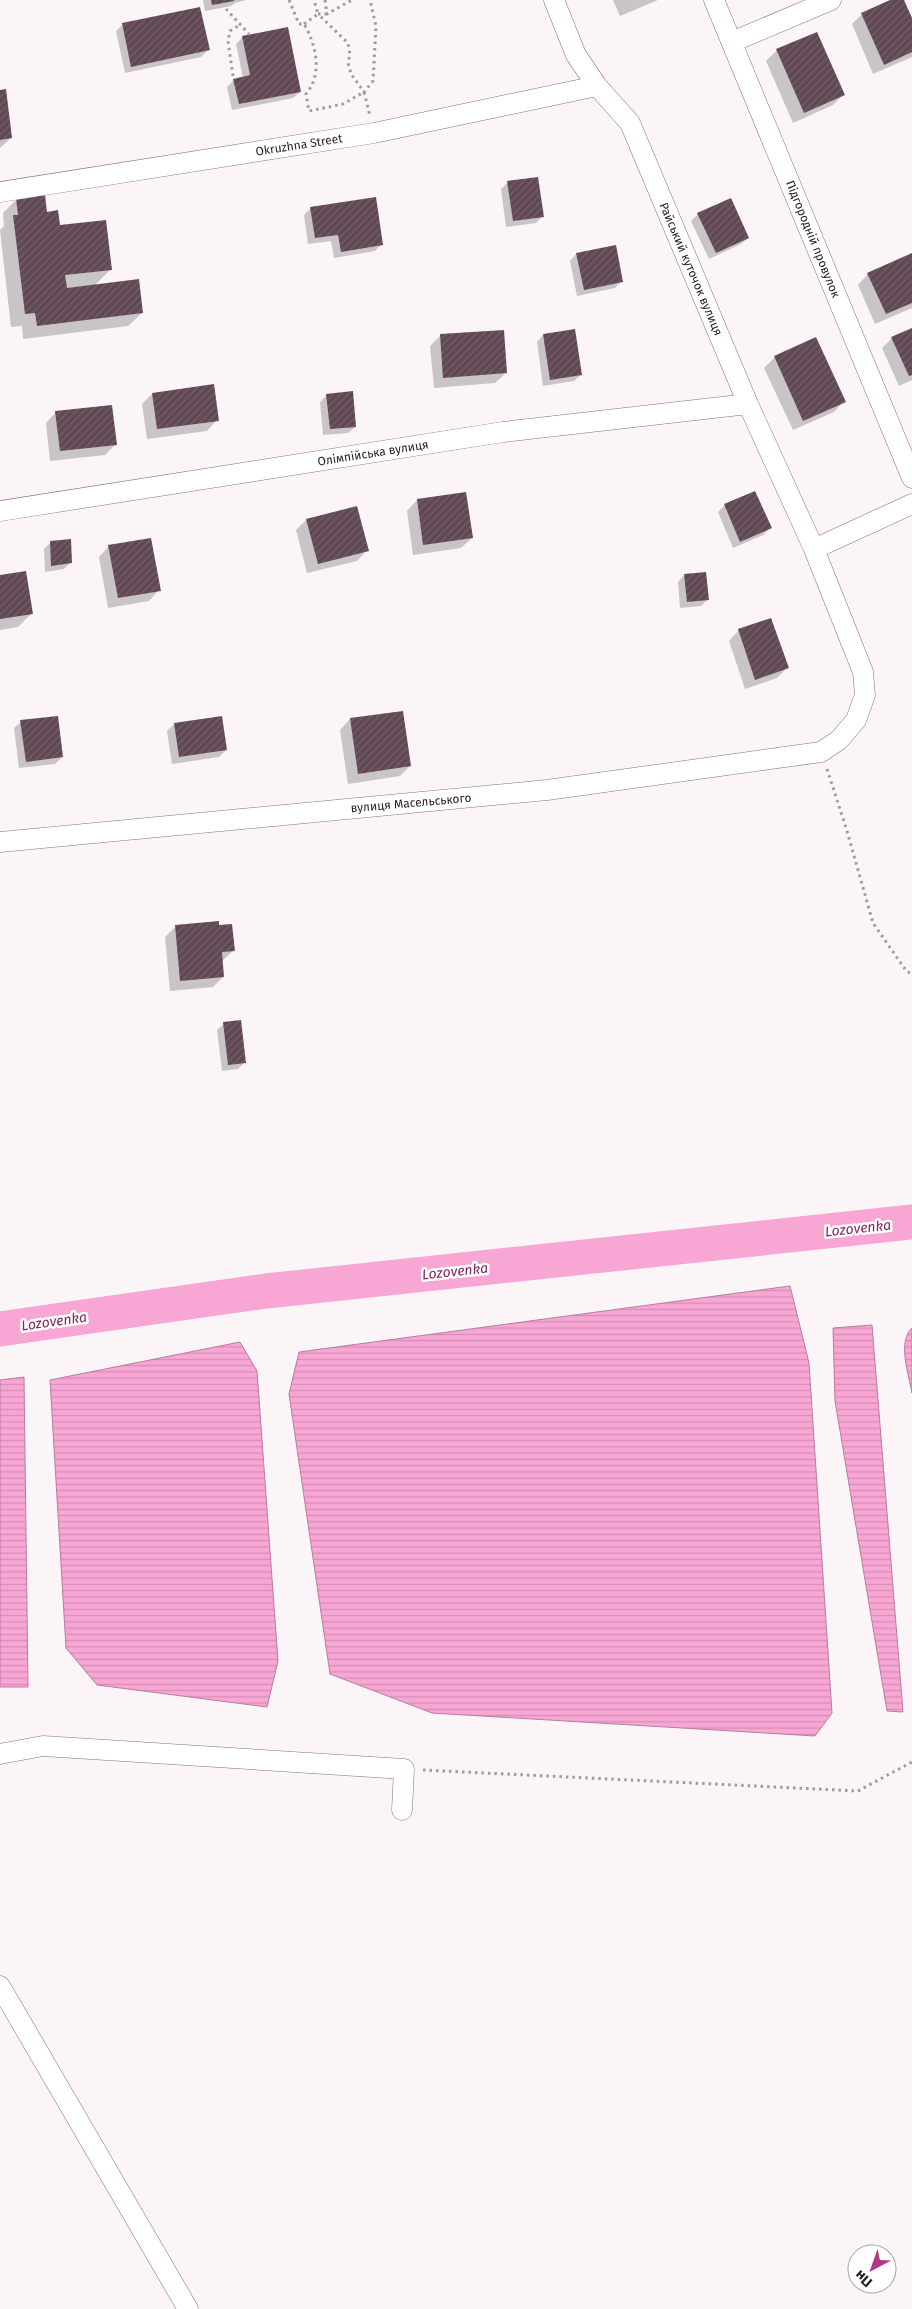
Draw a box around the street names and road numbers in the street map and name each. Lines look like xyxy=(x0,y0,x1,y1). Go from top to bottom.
street label: Okruzhna Street xyxy=(255,131,344,159)
street label: Підгородній провулок xyxy=(783,178,843,300)
street label: Райський куточок вулиця xyxy=(657,200,725,338)
street label: Олімпійська вулиця xyxy=(317,437,429,469)
street label: вулиця Масельського xyxy=(350,791,472,815)

